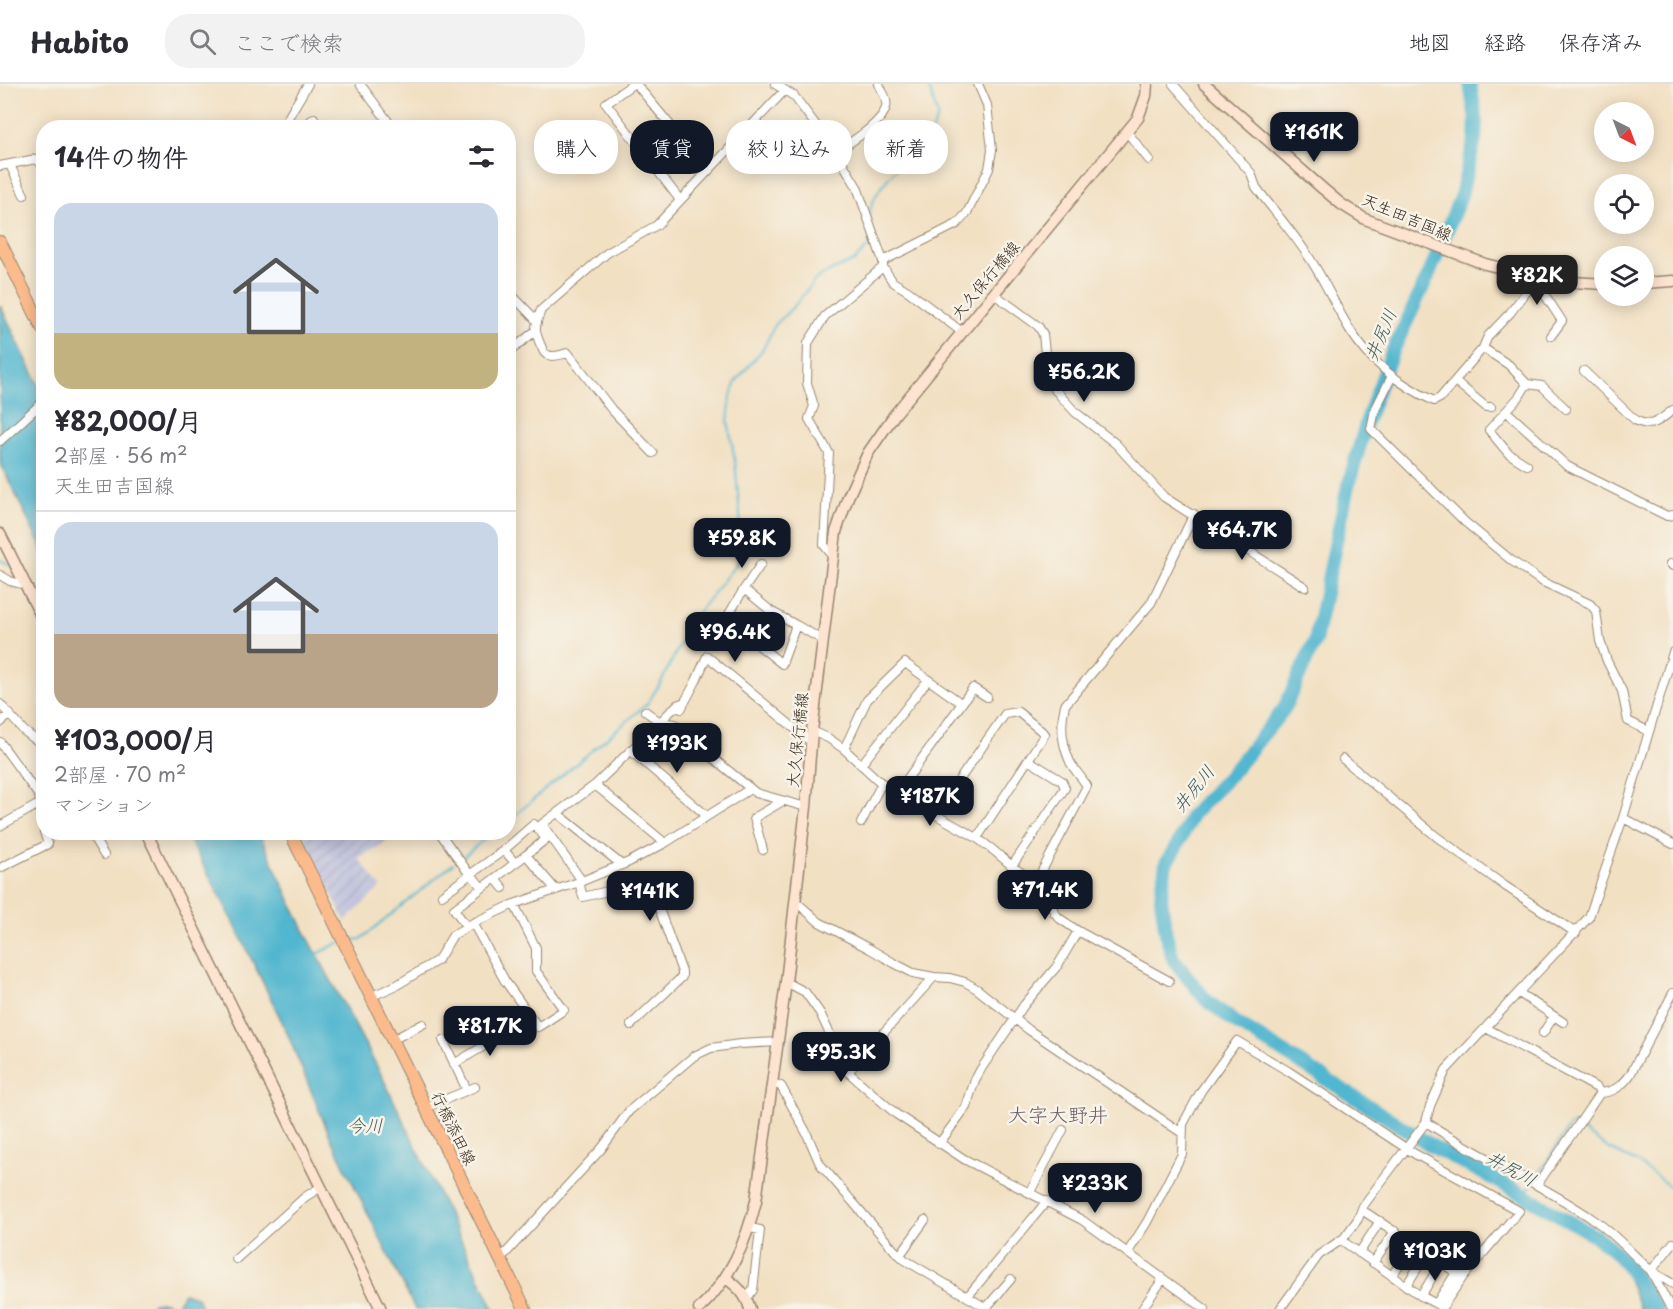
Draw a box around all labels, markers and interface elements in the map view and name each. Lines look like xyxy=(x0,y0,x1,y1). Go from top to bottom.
search box xyxy=(165,14,585,68)
text: Habito xyxy=(30,20,129,63)
icon: search xyxy=(186,25,219,58)
text: ここで検索 xyxy=(234,25,344,58)
text: 地図 xyxy=(1409,25,1451,57)
text: 経路 xyxy=(1484,25,1526,57)
text: 保存済み xyxy=(1559,25,1643,57)
north arrow xyxy=(1594,102,1654,162)
map controls xyxy=(1594,102,1654,306)
pin: ¥161K xyxy=(1272,112,1356,163)
text: ¥161K xyxy=(1284,116,1344,146)
chip: 購入 xyxy=(534,120,618,174)
chip: 賃貸 xyxy=(630,120,714,174)
chip: 絞り込み xyxy=(726,120,852,174)
chip: 新着 xyxy=(864,120,948,174)
text: 14件の物件 xyxy=(54,137,188,176)
icon: filters xyxy=(465,140,498,173)
button: locate xyxy=(1594,174,1654,234)
street label: 天生田吉国線 xyxy=(1359,186,1456,246)
street label: 大久保行橋線 xyxy=(944,235,1024,324)
icon: home xyxy=(222,242,330,350)
button: layers xyxy=(1594,246,1654,306)
pin: ¥82K xyxy=(1501,255,1573,306)
text: ¥82K xyxy=(1511,259,1563,289)
water label: 井尻川 xyxy=(1357,304,1403,365)
pin: ¥56.2K xyxy=(1035,352,1133,403)
text: ¥56.2K xyxy=(1048,356,1120,386)
text: ¥82,000/月 xyxy=(54,401,203,440)
text: 2部屋 · 56 m² xyxy=(54,440,188,470)
text: 天生田吉国線 xyxy=(54,470,174,500)
pin: ¥64.7K xyxy=(1193,510,1291,561)
text: ¥64.7K xyxy=(1207,514,1277,544)
pin: ¥59.8K xyxy=(693,518,791,569)
text: ¥59.8K xyxy=(708,522,776,552)
icon: home xyxy=(222,561,330,669)
pin: ¥96.4K xyxy=(686,612,784,663)
text: ¥96.4K xyxy=(699,616,771,646)
street label: 大久保行橋線 xyxy=(779,691,813,789)
text: ¥103,000/月 xyxy=(54,720,218,759)
pin: ¥193K xyxy=(635,723,719,774)
text: ¥193K xyxy=(646,727,708,757)
text: 2部屋 · 70 m² xyxy=(54,759,186,789)
water label: 井尻川 xyxy=(1165,759,1220,818)
pin: ¥187K xyxy=(888,776,972,827)
text: ¥187K xyxy=(900,780,960,810)
text: マンション xyxy=(54,789,153,819)
pin: ¥71.4K xyxy=(996,870,1094,921)
pin: ¥141K xyxy=(608,871,692,922)
text: ¥71.4K xyxy=(1012,874,1078,904)
text: ¥141K xyxy=(621,875,679,905)
pin: ¥81.7K xyxy=(441,1006,539,1057)
text: ¥81.7K xyxy=(458,1010,522,1040)
pin: ¥95.3K xyxy=(792,1032,890,1083)
text: ¥95.3K xyxy=(806,1036,876,1066)
street label: 行橋添田線 xyxy=(427,1086,483,1169)
district label: 大字大野井 xyxy=(1008,1099,1108,1129)
water label: 今川 xyxy=(347,1111,383,1138)
water label: 井尻川 xyxy=(1482,1143,1542,1193)
pin: ¥233K xyxy=(1053,1163,1137,1214)
text: ¥233K xyxy=(1062,1167,1128,1197)
pin: ¥103K xyxy=(1393,1231,1477,1282)
text: ¥103K xyxy=(1403,1235,1467,1265)

